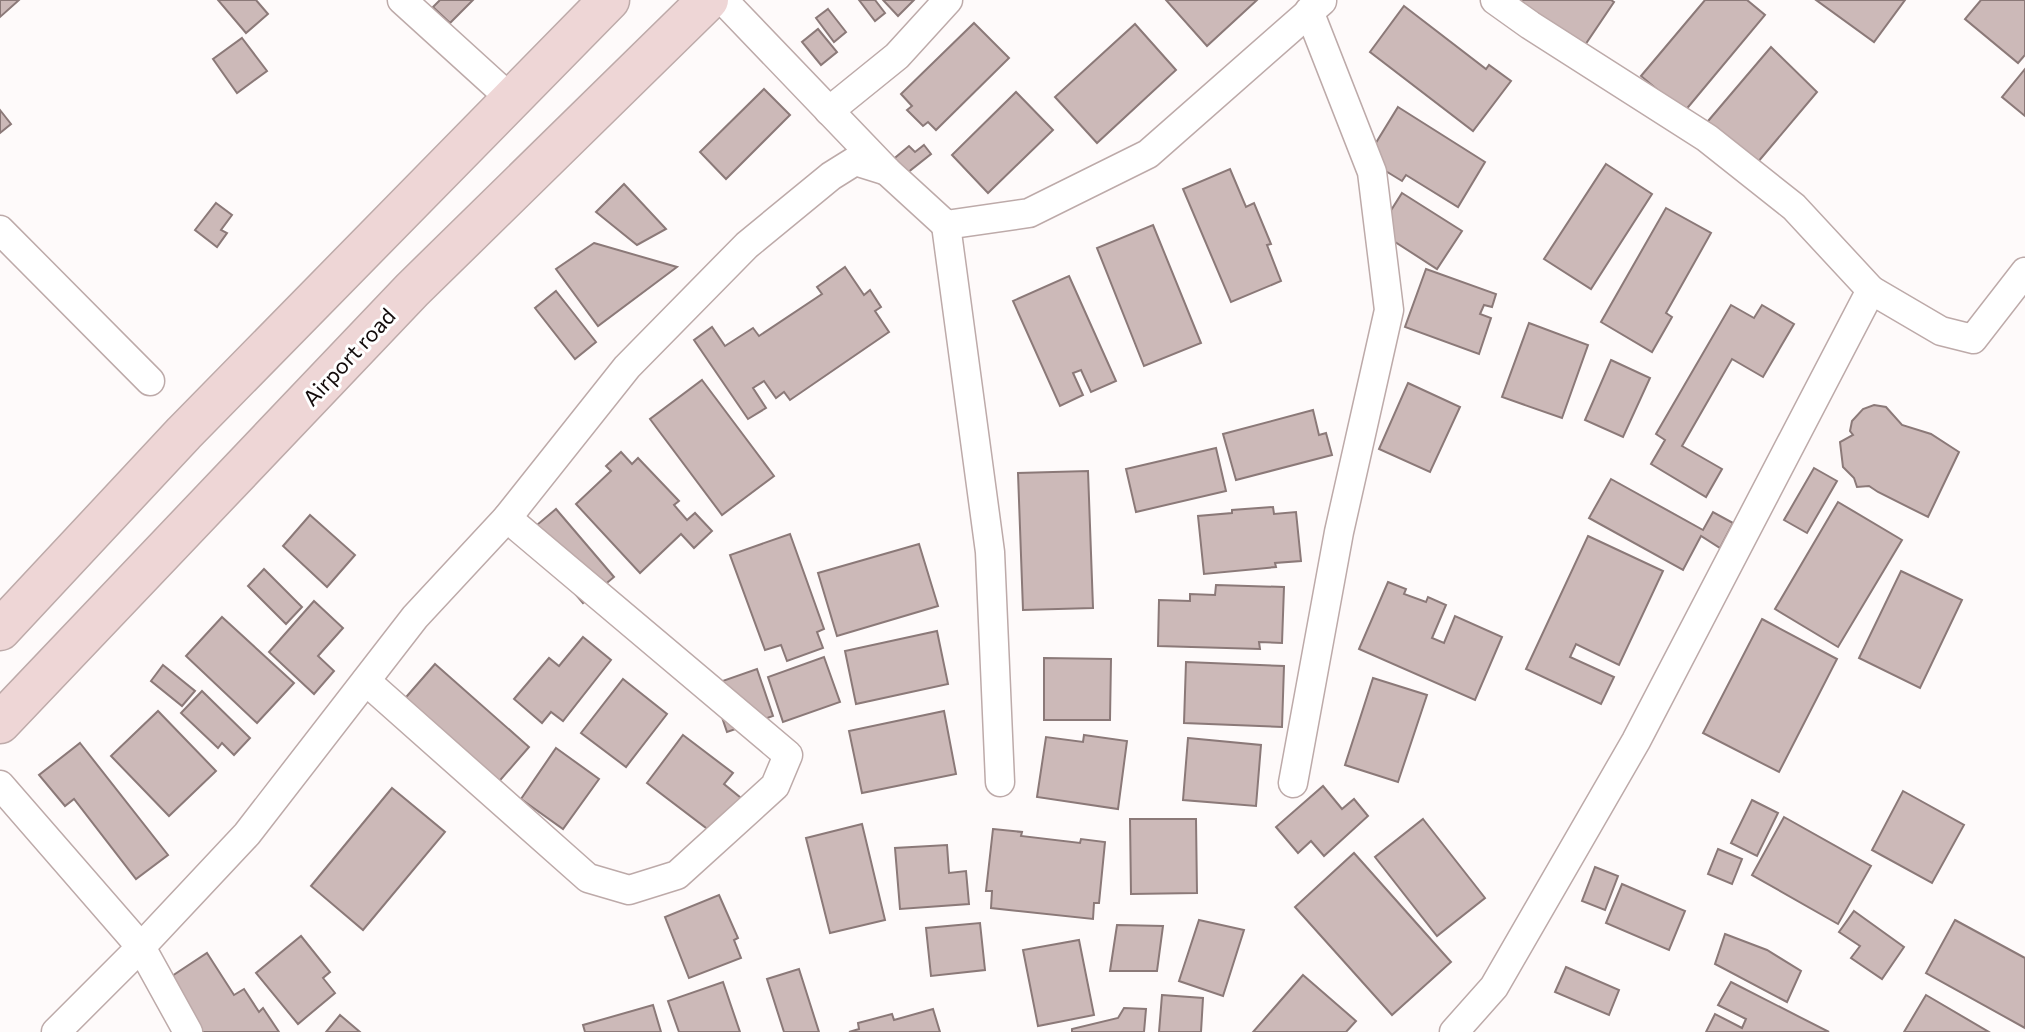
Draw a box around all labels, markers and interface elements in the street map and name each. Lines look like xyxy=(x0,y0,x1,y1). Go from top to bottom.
street label: Airport road xyxy=(297,302,401,411)

